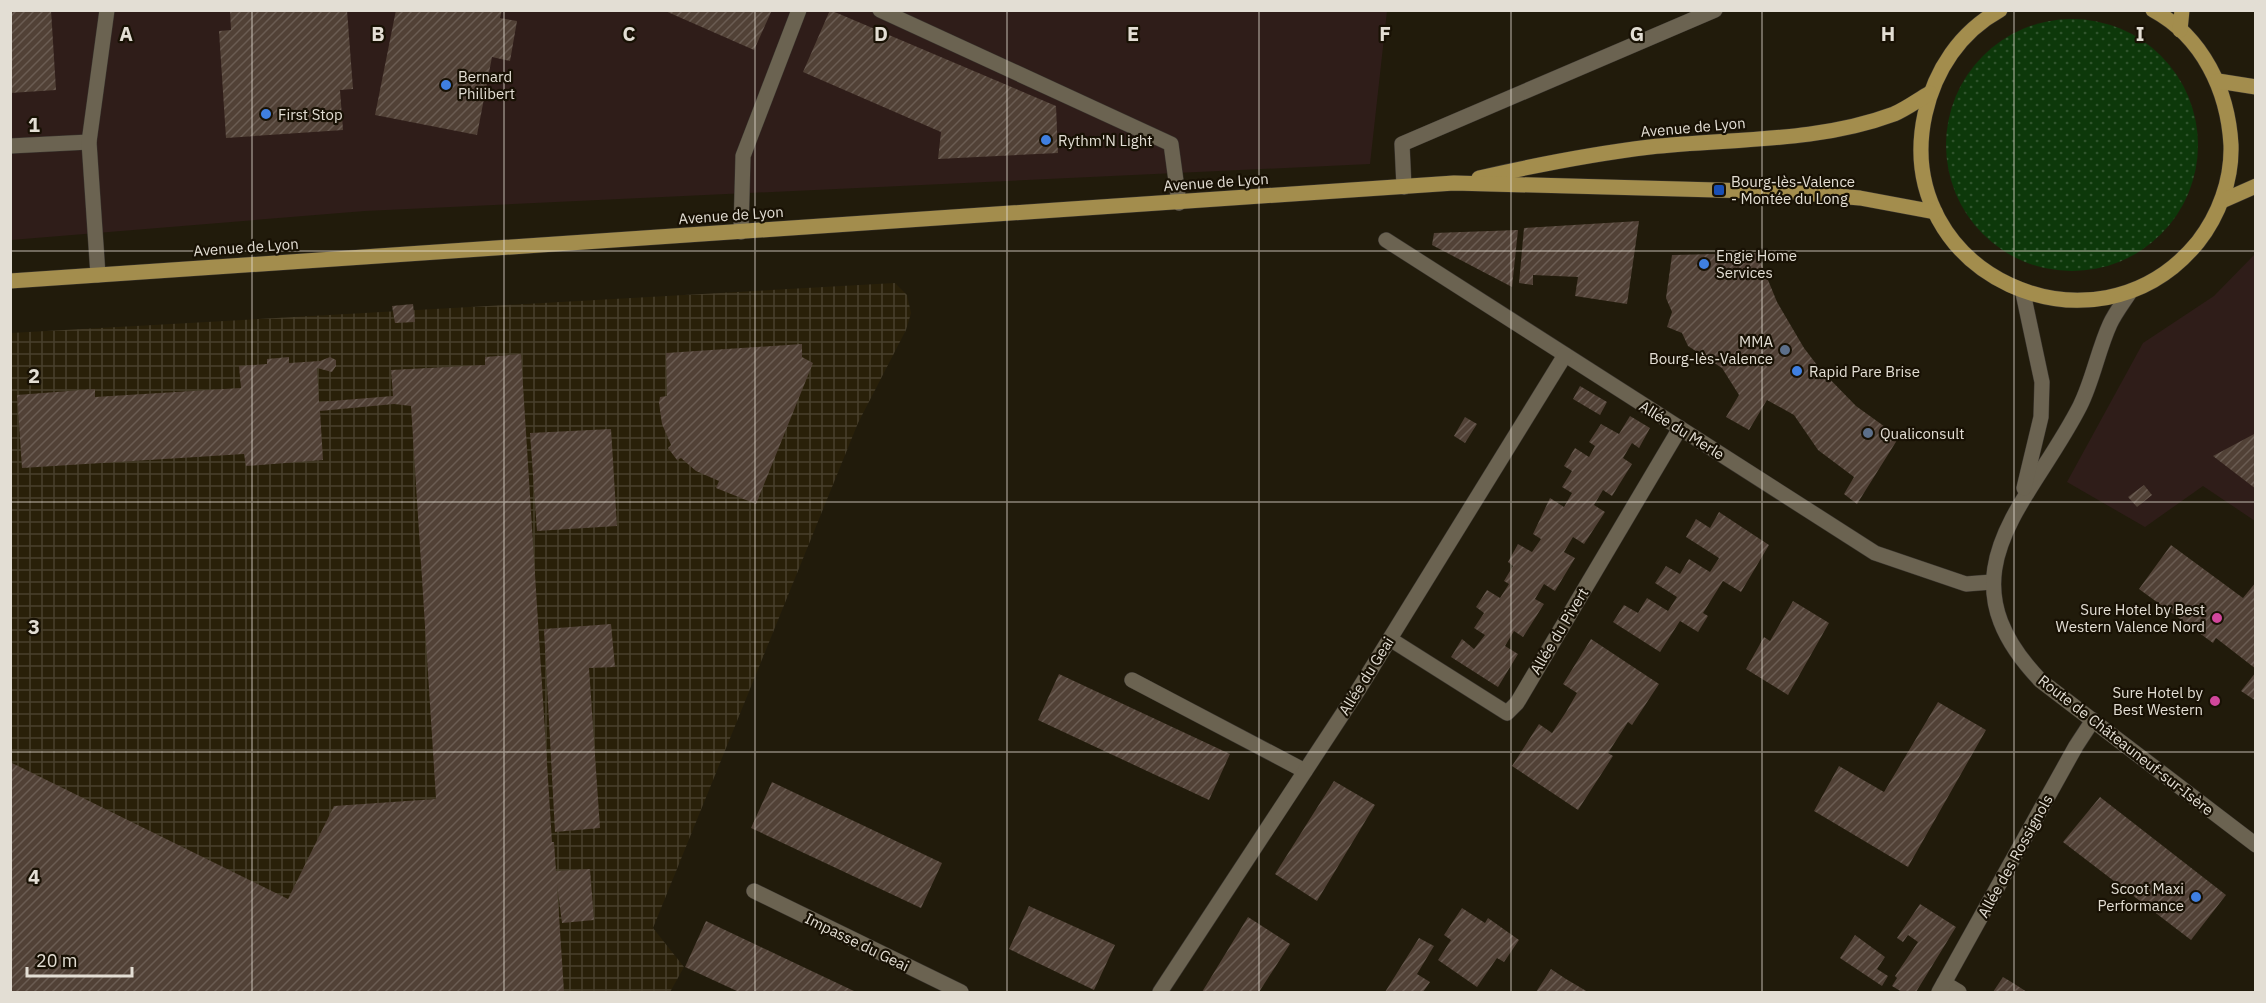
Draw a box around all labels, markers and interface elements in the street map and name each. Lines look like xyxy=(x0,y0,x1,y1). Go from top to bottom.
text: A xyxy=(119,20,133,47)
text: B xyxy=(371,20,385,47)
text: C xyxy=(622,20,636,47)
text: D xyxy=(874,20,888,47)
text: E xyxy=(1127,20,1139,47)
text: F xyxy=(1379,20,1391,47)
text: G xyxy=(1630,20,1644,47)
text: H xyxy=(1881,20,1895,47)
text: I xyxy=(2136,20,2144,47)
place label: Bernard Philibert xyxy=(458,67,515,103)
marker: Bernard Philibert xyxy=(439,78,453,92)
place label: First Stop xyxy=(278,105,343,124)
marker: First Stop xyxy=(259,107,273,121)
text: 1 xyxy=(28,111,40,138)
street label: Avenue de Lyon xyxy=(1640,113,1746,141)
place label: Rythm'N Light xyxy=(1058,131,1152,150)
marker: Rythm'N Light xyxy=(1039,133,1053,147)
street label: Avenue de Lyon xyxy=(1163,169,1269,195)
place label: Bourg-lès-Valence - Montée du Long xyxy=(1731,172,1855,208)
marker: Bourg-lès-Valence - Montée du Long xyxy=(1712,183,1726,197)
street label: Avenue de Lyon xyxy=(678,202,784,228)
street label: Avenue de Lyon xyxy=(193,234,299,260)
place label: Engie Home Services xyxy=(1716,246,1797,282)
marker: Engie Home Services xyxy=(1697,257,1711,271)
place label: MMA Bourg-lès-Valence xyxy=(1649,332,1773,368)
marker: MMA Bourg-lès-Valence xyxy=(1778,343,1792,357)
text: 2 xyxy=(28,362,40,389)
place label: Rapid Pare Brise xyxy=(1809,362,1920,381)
marker: Rapid Pare Brise xyxy=(1790,364,1804,378)
street label: Allée du Merle xyxy=(1636,396,1728,464)
place label: Qualiconsult xyxy=(1880,424,1964,443)
marker: Qualiconsult xyxy=(1861,426,1875,440)
street label: Allée du Pivert xyxy=(1526,584,1592,678)
place label: Sure Hotel by Best Western Valence Nord xyxy=(2056,600,2205,636)
marker: Sure Hotel by Best Western Valence Nord xyxy=(2210,611,2224,625)
text: 3 xyxy=(28,613,40,640)
street label: Allée du Geai xyxy=(1334,633,1398,719)
street label: Route de Châteauneuf-sur-Isère xyxy=(2034,671,2218,819)
place label: Sure Hotel by Best Western xyxy=(2112,683,2204,719)
marker: Sure Hotel by Best Western xyxy=(2208,694,2222,708)
street label: Allée des Rossignols xyxy=(1973,791,2057,921)
text: 4 xyxy=(28,863,40,890)
place label: Scoot Maxi Performance xyxy=(2097,879,2184,915)
marker: Scoot Maxi Performance xyxy=(2189,890,2203,904)
street label: Impasse du Geai xyxy=(802,909,912,975)
scale bar xyxy=(27,940,132,978)
text: 20 m xyxy=(36,949,78,972)

